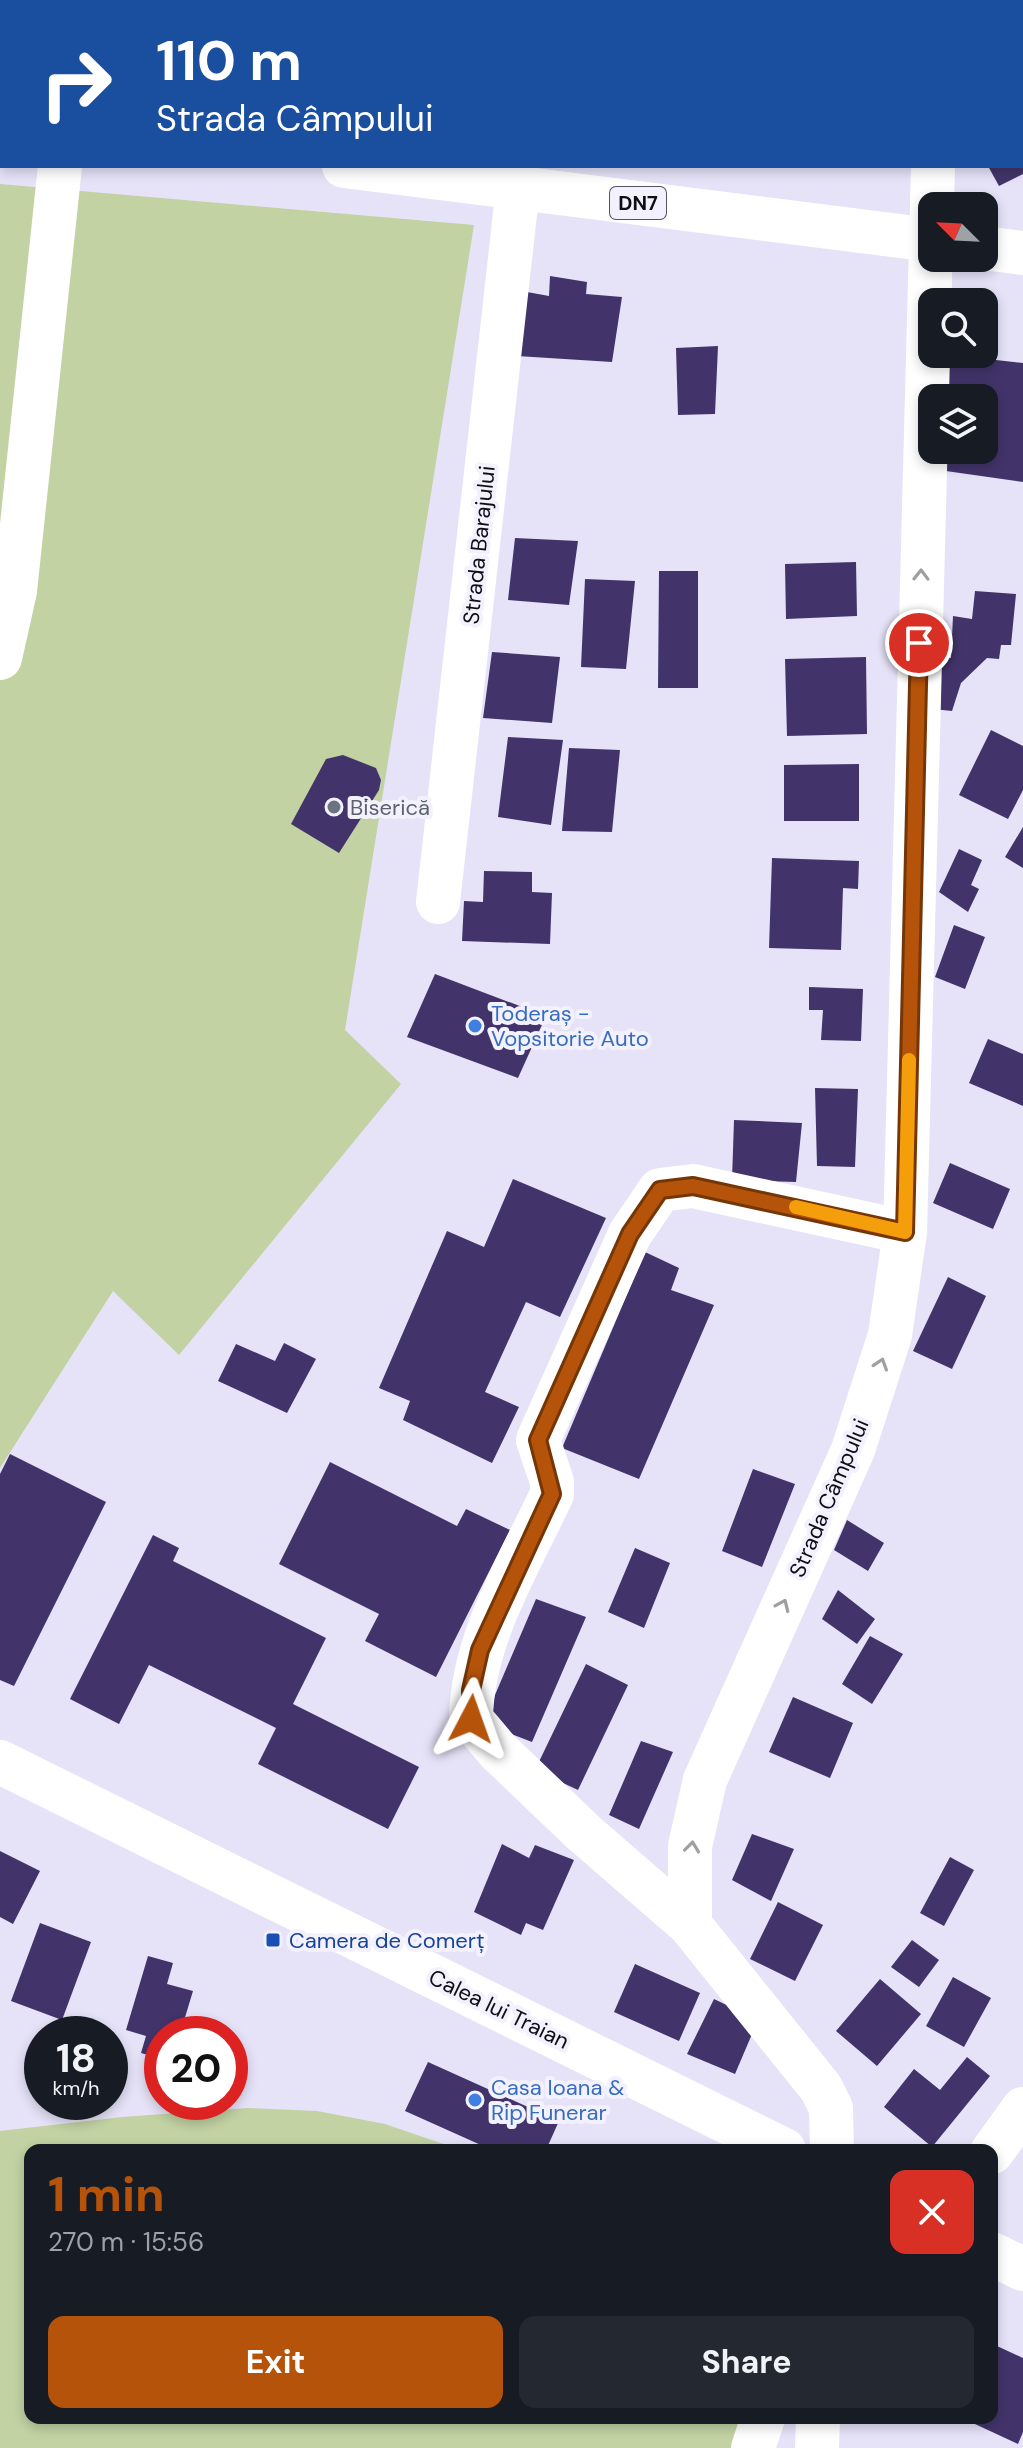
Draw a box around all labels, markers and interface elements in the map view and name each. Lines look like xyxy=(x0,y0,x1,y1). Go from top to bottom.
text: 110 m xyxy=(156,24,302,97)
icon: right xyxy=(24,32,128,136)
text: Strada Câmpului xyxy=(156,95,434,142)
road number: DN7 xyxy=(610,187,666,219)
north arrow xyxy=(918,192,998,272)
map controls xyxy=(918,192,998,464)
button: search xyxy=(918,288,998,368)
button: layers xyxy=(918,384,998,464)
street label: Strada Barajului xyxy=(456,464,502,626)
one-way arrow xyxy=(912,568,929,581)
pin xyxy=(885,609,953,677)
icon: arrive xyxy=(897,621,941,665)
place label: Biserică xyxy=(350,793,430,822)
marker: Biserică xyxy=(325,798,343,816)
place label: Toderaș - Vopsitorie Auto xyxy=(491,999,649,1053)
marker: Toderaș - Vopsitorie Auto xyxy=(466,1017,484,1035)
one-way arrow xyxy=(872,1358,888,1372)
street label: Strada Câmpului xyxy=(783,1414,875,1582)
one-way arrow xyxy=(773,1599,789,1613)
position arrow xyxy=(429,1677,513,1761)
one-way arrow xyxy=(683,1840,700,1853)
place label: Camera de Comerț xyxy=(289,1926,485,1955)
marker: Camera de Comerț xyxy=(264,1931,282,1949)
street label: Calea lui Traian xyxy=(424,1963,574,2055)
speed limit sign: 20 xyxy=(144,2016,248,2120)
text: 18 xyxy=(56,2032,96,2084)
place label: Casa Ioana & Rip Funerar xyxy=(491,2073,624,2127)
text: km/h xyxy=(52,2075,100,2101)
marker: Casa Ioana & Rip Funerar xyxy=(466,2091,484,2109)
text: 1 min xyxy=(48,2163,165,2226)
button: close xyxy=(890,2170,974,2254)
text: 270 m · 15:56 xyxy=(48,2225,204,2259)
button: Exit xyxy=(48,2316,503,2408)
button: Share xyxy=(519,2316,974,2408)

